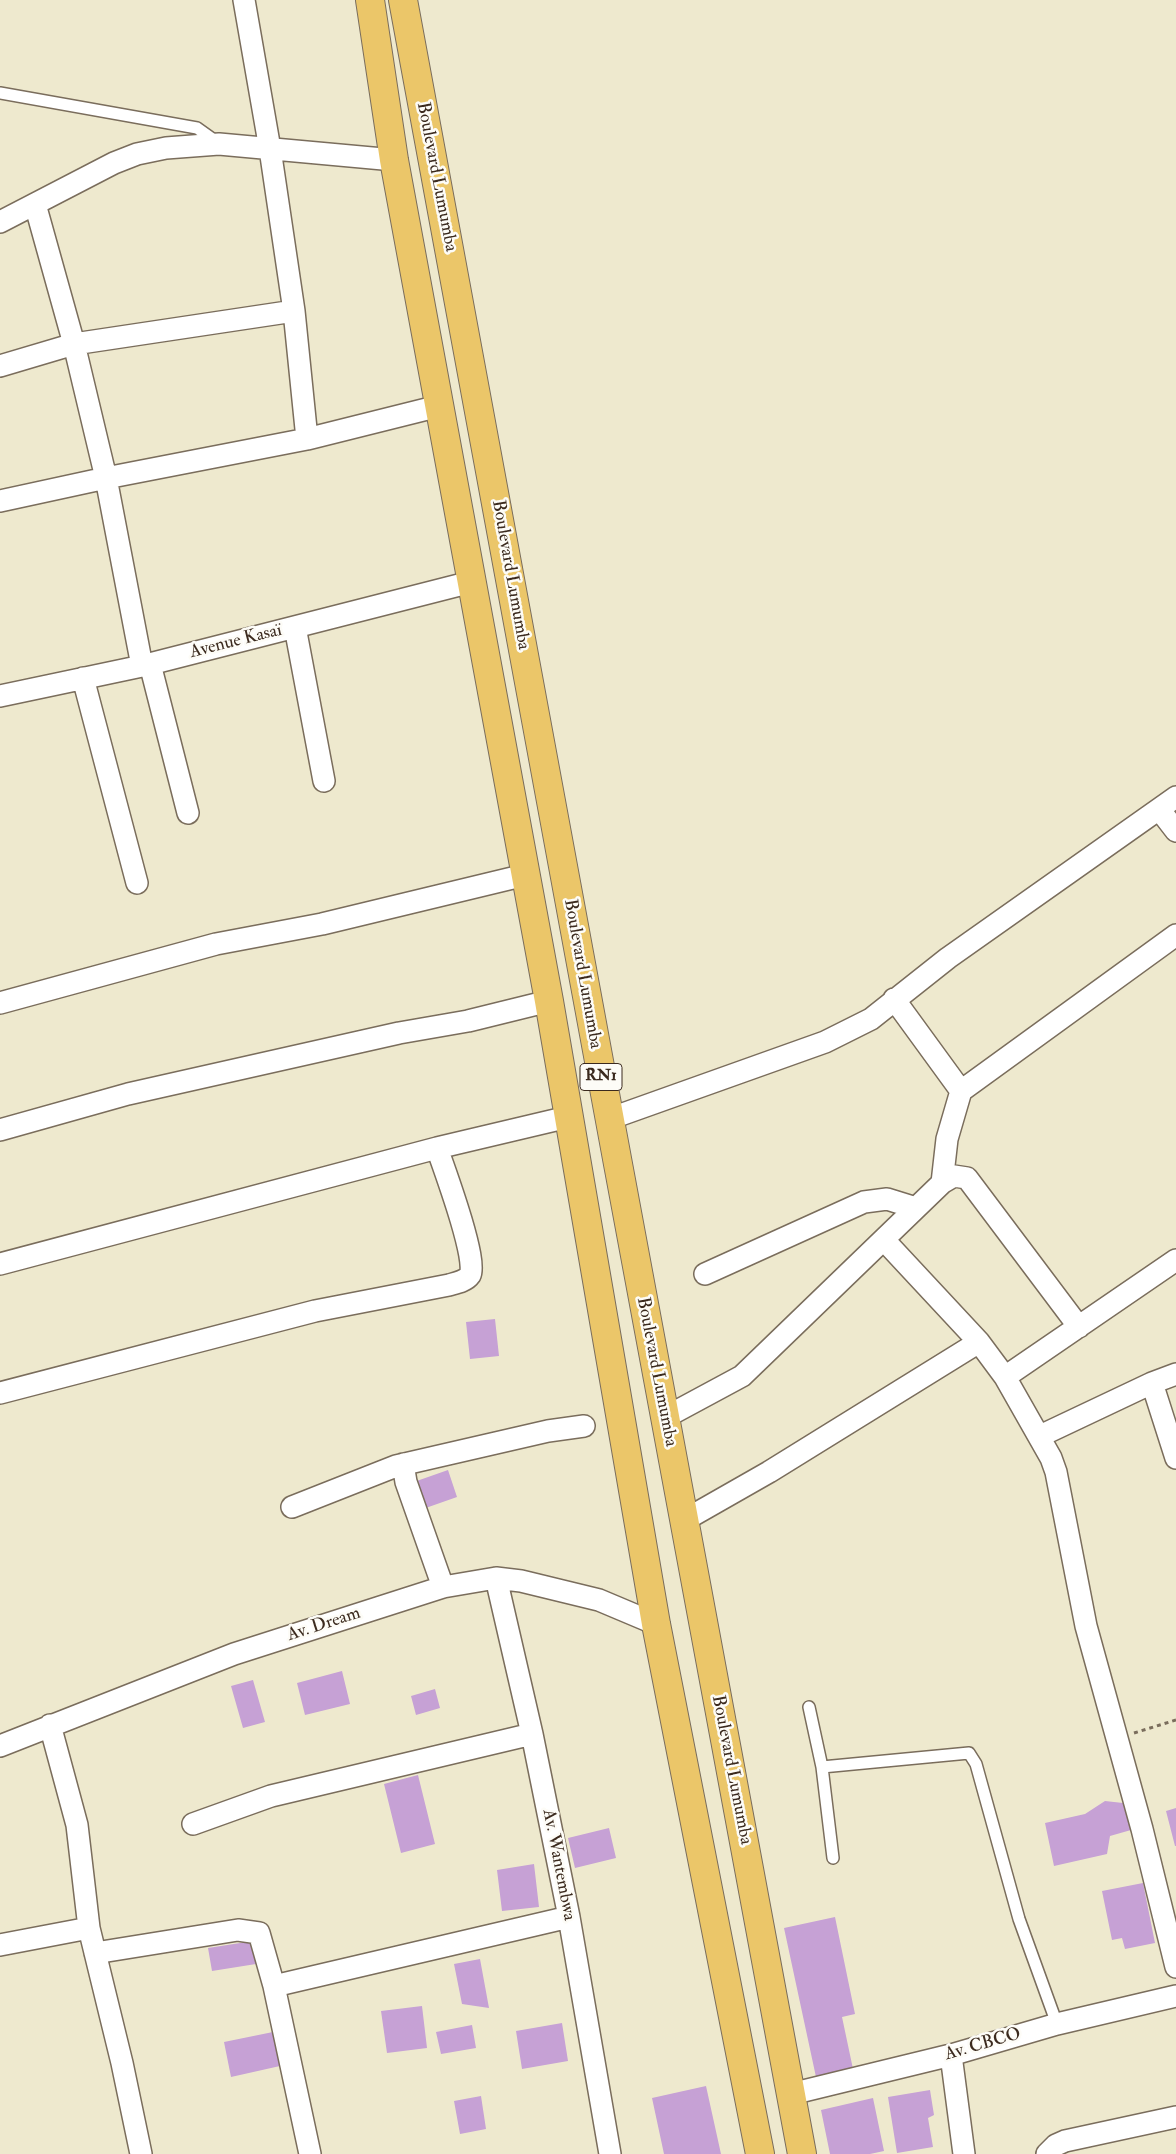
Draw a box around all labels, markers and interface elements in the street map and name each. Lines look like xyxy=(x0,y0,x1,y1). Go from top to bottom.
street label: Boulevard Lumumba xyxy=(411,100,461,254)
street label: Boulevard Lumumba xyxy=(486,498,534,652)
street label: Avenue Kasaï xyxy=(188,620,284,664)
street label: Boulevard Lumumba xyxy=(558,897,606,1051)
road number: RN1 xyxy=(580,1064,622,1090)
street label: Boulevard Lumumba xyxy=(631,1295,681,1449)
street label: Av. Dream xyxy=(285,1603,363,1647)
street label: Boulevard Lumumba xyxy=(706,1693,756,1847)
street label: Av. Wantembwa xyxy=(537,1807,579,1923)
street label: Av. CBCO xyxy=(942,2024,1024,2066)

